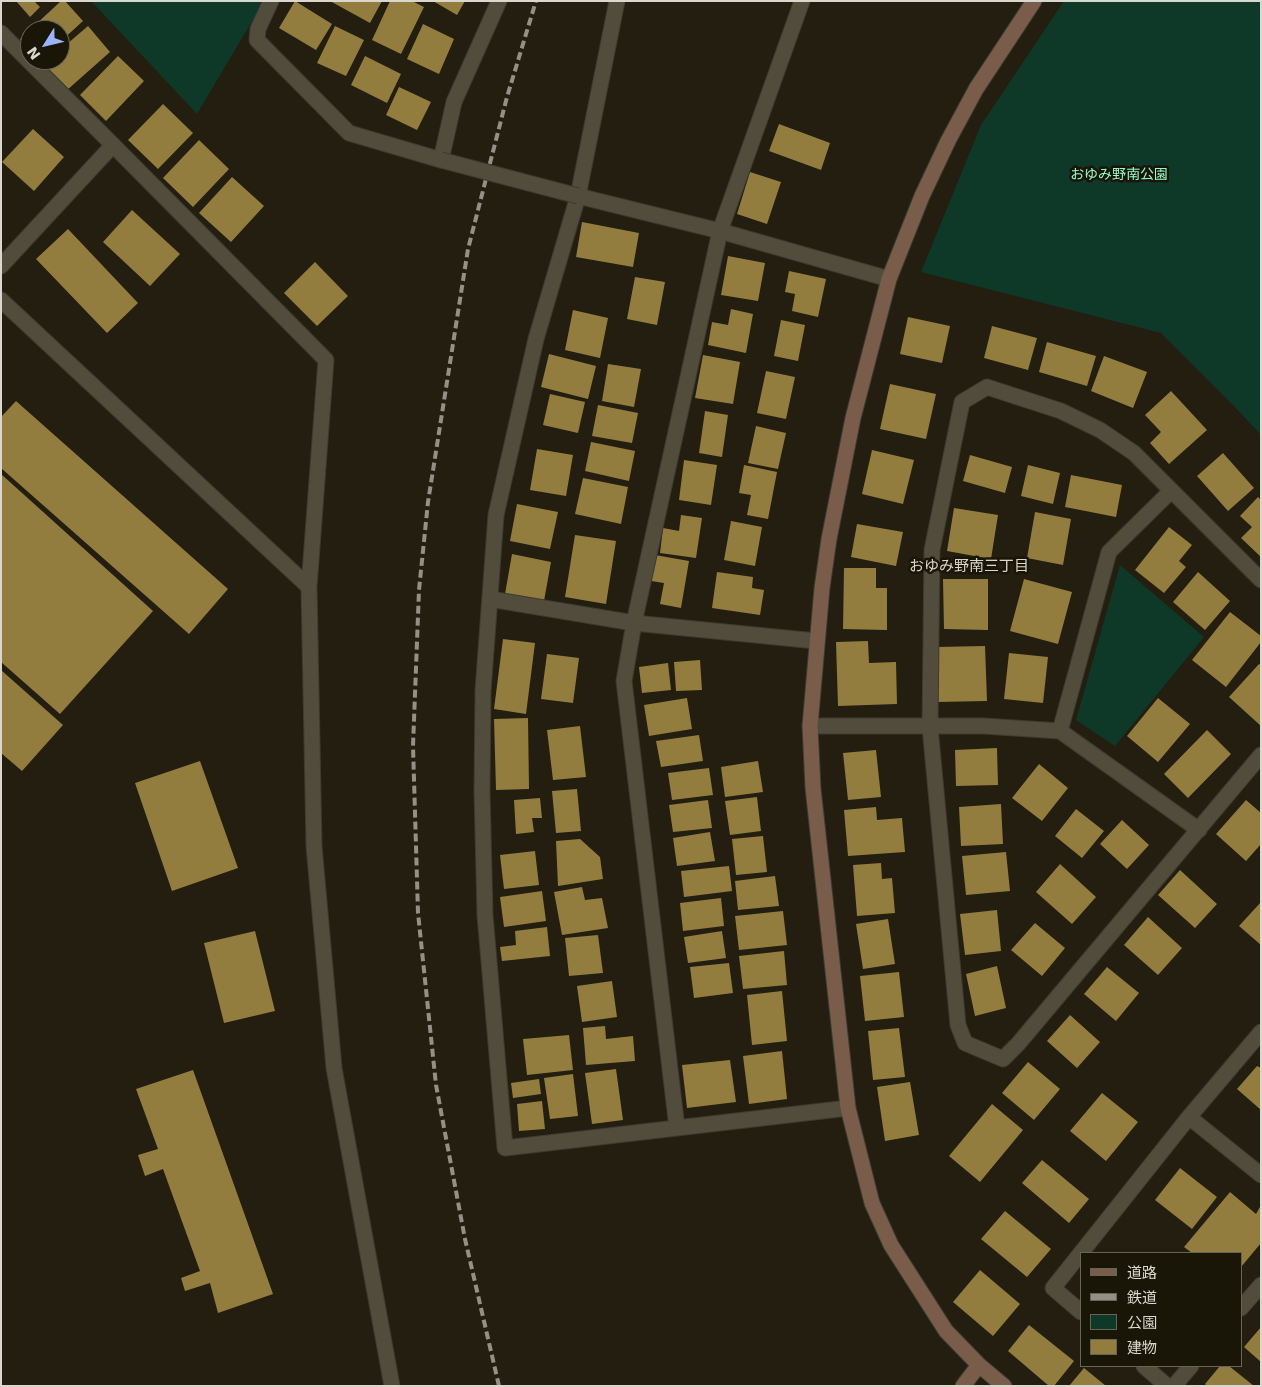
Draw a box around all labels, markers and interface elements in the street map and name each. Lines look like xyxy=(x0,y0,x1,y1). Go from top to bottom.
north arrow xyxy=(20,20,70,70)
text: N xyxy=(24,44,44,63)
park label: おゆみ野南公園 xyxy=(1070,167,1168,183)
district label: おゆみ野南三丁目 xyxy=(909,558,1029,576)
legend xyxy=(1080,1252,1242,1367)
text: 道路 xyxy=(1127,1264,1157,1282)
text: 鉄道 xyxy=(1127,1289,1157,1307)
text: 公園 xyxy=(1127,1314,1157,1332)
text: 建物 xyxy=(1127,1339,1157,1357)

